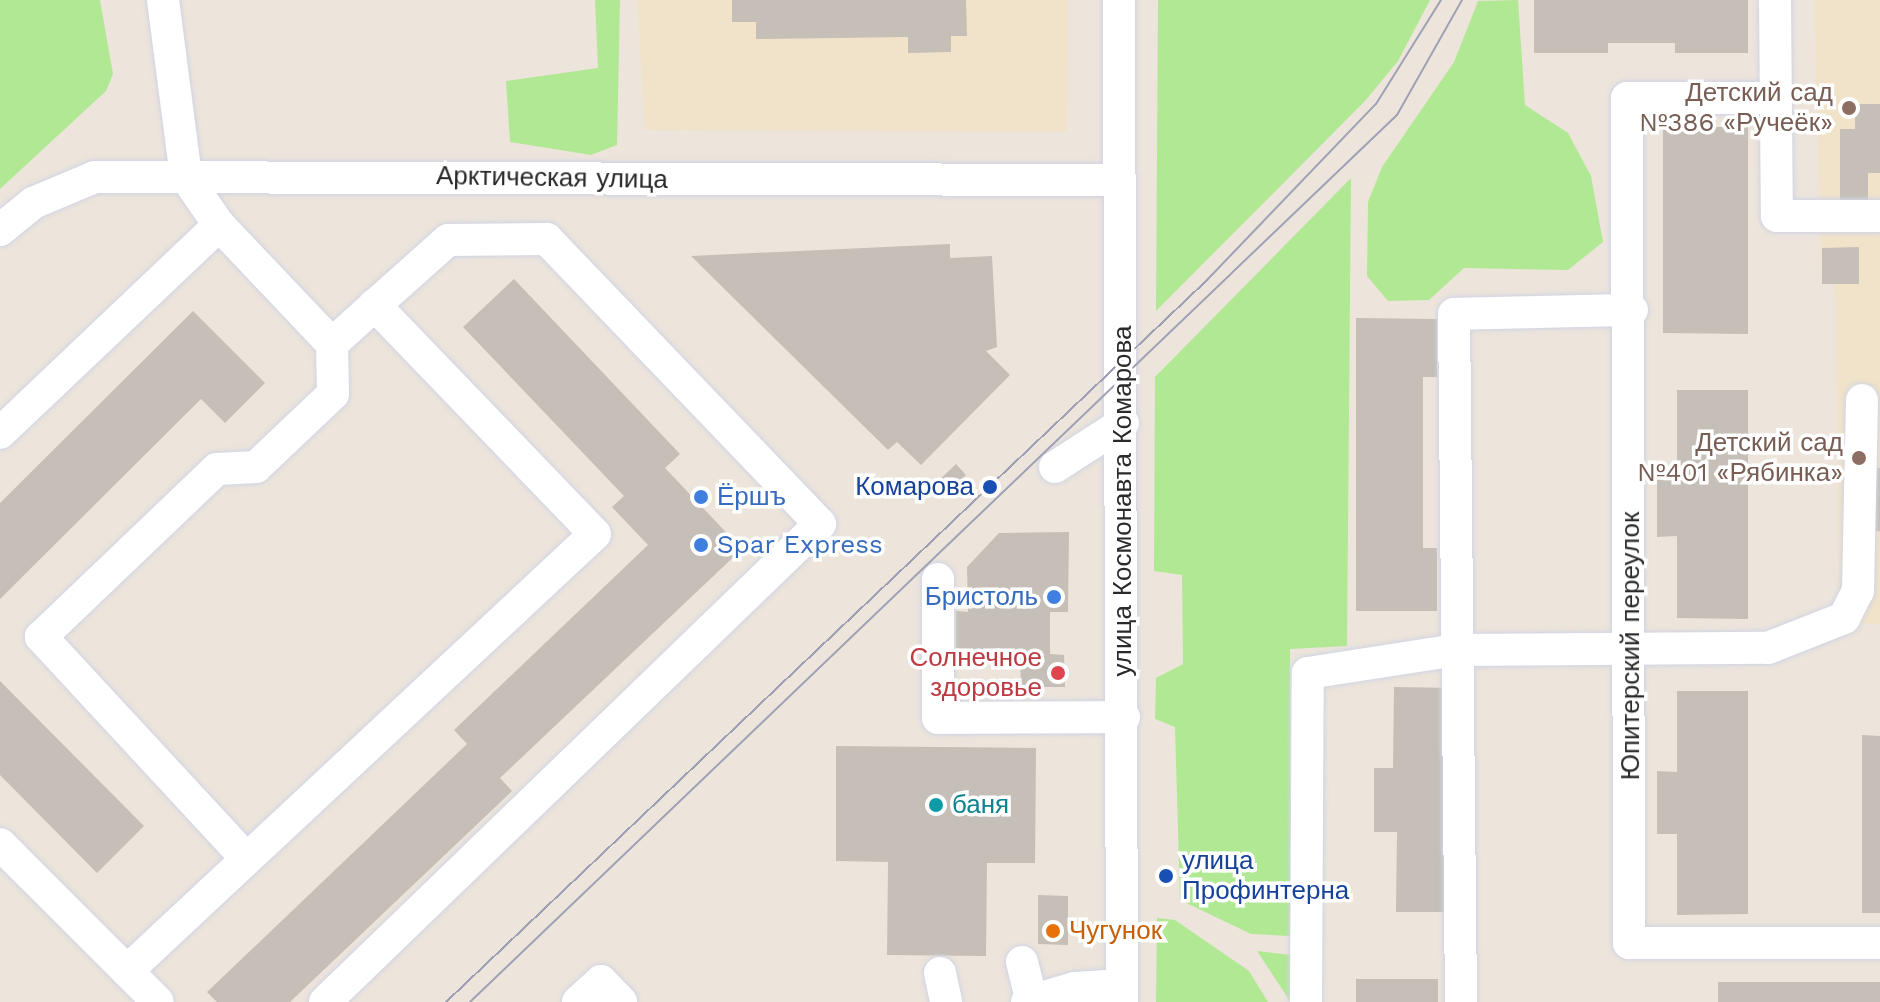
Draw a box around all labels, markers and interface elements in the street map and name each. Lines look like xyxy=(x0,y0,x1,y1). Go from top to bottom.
place label: Детский сад №386 «Ручеёк» xyxy=(1639,77,1833,138)
marker: Детский сад №386 «Ручеёк» xyxy=(1840,99,1858,117)
street label: Арктическая улица xyxy=(436,160,668,196)
street label: улица Космонавта Комарова xyxy=(1107,325,1139,677)
place label: Детский сад №401 «Рябинка» xyxy=(1637,427,1843,488)
marker: Детский сад №401 «Рябинка» xyxy=(1850,449,1868,467)
place label: Комарова xyxy=(855,471,974,503)
marker: Комарова xyxy=(981,478,999,496)
place label: Ёршъ xyxy=(717,481,786,513)
marker: Ёршъ xyxy=(692,488,710,506)
street label: Юпитерский переулок xyxy=(1615,512,1647,780)
place label: Spar Express xyxy=(717,529,883,561)
marker: Spar Express xyxy=(692,536,710,554)
place label: Бристоль xyxy=(925,581,1038,613)
marker: Бристоль xyxy=(1045,588,1063,606)
place label: Солнечное здоровье xyxy=(909,642,1042,704)
marker: Солнечное здоровье xyxy=(1049,664,1067,682)
place label: баня xyxy=(952,789,1009,821)
marker: баня xyxy=(927,796,945,814)
place label: улица Профинтерна xyxy=(1182,845,1349,906)
marker: улица Профинтерна xyxy=(1157,867,1175,885)
place label: Чугунок xyxy=(1069,915,1162,947)
marker: Чугунок xyxy=(1044,922,1062,940)

